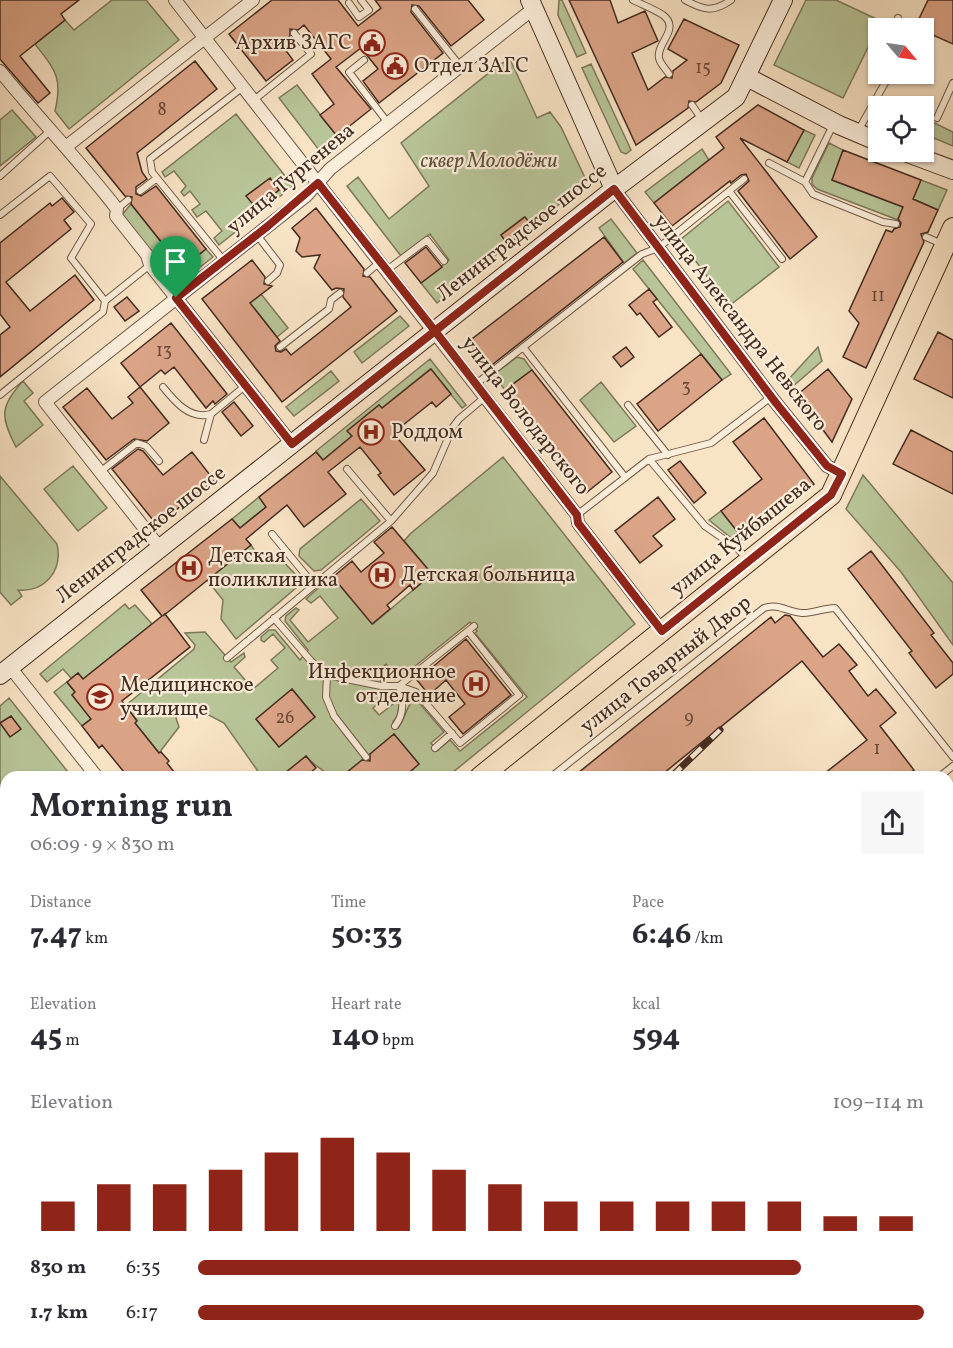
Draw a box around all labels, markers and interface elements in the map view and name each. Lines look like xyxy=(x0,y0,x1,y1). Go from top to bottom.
north arrow xyxy=(868,18,934,84)
map controls xyxy=(868,18,934,162)
public building icon: Архив ЗАГС xyxy=(357,28,387,58)
place label: Архив ЗАГС xyxy=(236,29,352,58)
public building icon: Отдел ЗАГС xyxy=(380,51,410,81)
place label: Отдел ЗАГС xyxy=(414,52,529,81)
house number: 15 xyxy=(695,56,711,81)
button: locate xyxy=(868,96,934,162)
house number: 8 xyxy=(157,98,167,123)
street label: улица Тургенева xyxy=(221,117,361,241)
park label: сквер Молодёжи xyxy=(420,147,558,176)
street label: Ленинградское шоссе xyxy=(431,157,613,309)
street label: улица Александра Невского xyxy=(646,208,834,438)
pin xyxy=(150,236,201,298)
icon: arrive xyxy=(159,245,192,278)
house number: 11 xyxy=(871,284,885,309)
street label: улица Володарского xyxy=(454,330,596,502)
house number: 13 xyxy=(156,339,172,364)
house number: 3 xyxy=(681,375,691,400)
hospital icon: Роддом xyxy=(356,417,386,447)
place label: Роддом xyxy=(391,418,463,447)
street label: Ленинградское шоссе xyxy=(50,459,232,611)
street label: улица Куйбышева xyxy=(664,471,818,603)
place label: Детская поликлиника xyxy=(208,542,338,595)
hospital icon: Детская поликлиника xyxy=(174,553,204,583)
hospital icon: Детская больница xyxy=(367,560,397,590)
place label: Детская больница xyxy=(401,561,576,590)
street label: улица Товарный Двор xyxy=(574,589,758,741)
place label: Инфекционное отделение xyxy=(308,658,456,711)
hospital icon: Инфекционное отделение xyxy=(461,669,491,699)
place label: Медицинское училище xyxy=(120,671,254,724)
school or university icon: Медицинское училище xyxy=(85,682,115,712)
house number: 26 xyxy=(276,706,294,731)
house number: 9 xyxy=(684,706,694,731)
house number: 1 xyxy=(874,737,880,762)
text: Morning run xyxy=(30,785,233,831)
button: share xyxy=(861,791,924,854)
text: 06:09 · 9 × 830 m xyxy=(30,831,175,859)
text: Distance xyxy=(30,892,91,914)
text: Time xyxy=(331,892,366,914)
text: Pace xyxy=(632,892,664,914)
text: 7.47 xyxy=(30,914,82,956)
text: 50:33 xyxy=(331,914,403,956)
text: 6:46 xyxy=(632,914,692,956)
text: km xyxy=(82,928,108,950)
text: /km xyxy=(692,928,723,950)
text: Elevation xyxy=(30,994,97,1016)
text: Heart rate xyxy=(331,994,402,1016)
text: kcal xyxy=(632,994,660,1016)
text: 45 xyxy=(30,1016,62,1058)
text: 140 xyxy=(331,1016,379,1058)
text: 594 xyxy=(632,1016,680,1058)
text: m xyxy=(62,1030,80,1052)
text: bpm xyxy=(379,1030,414,1052)
text: Elevation xyxy=(30,1089,113,1117)
text: 109–114 m xyxy=(833,1089,924,1117)
text: 830 m xyxy=(30,1254,86,1282)
text: 6:35 xyxy=(126,1254,161,1282)
text: 1.7 km xyxy=(30,1299,88,1327)
text: 6:17 xyxy=(126,1299,158,1327)

